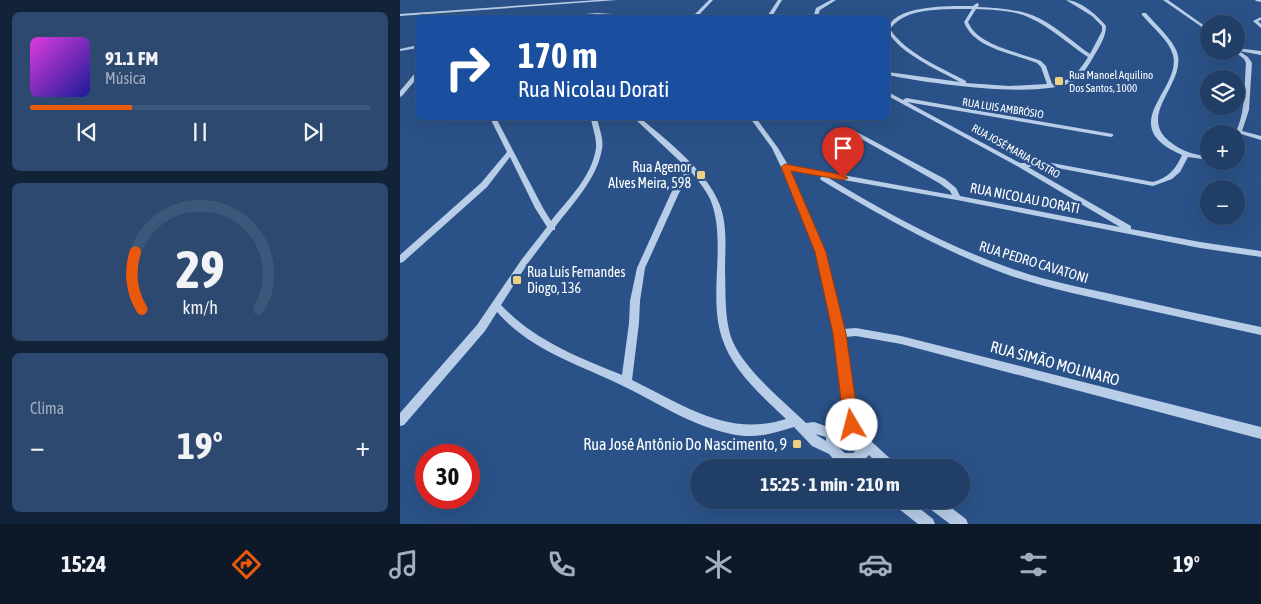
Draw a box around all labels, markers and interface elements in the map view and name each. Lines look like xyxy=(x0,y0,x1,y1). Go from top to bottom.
map controls xyxy=(1200,15,1245,225)
button: sound xyxy=(1200,15,1245,60)
icon: right xyxy=(435,35,500,100)
text: 170 m xyxy=(518,35,597,75)
text: 91.1 FM xyxy=(105,47,158,69)
text: Música xyxy=(105,69,146,87)
place label: Rua Manoel Aquilino Dos Santos, 1000 xyxy=(1069,69,1153,94)
button: layers xyxy=(1200,70,1245,115)
marker: Rua Manoel Aquilino Dos Santos, 1000 xyxy=(1053,75,1065,87)
text: Rua Nicolau Dorati xyxy=(518,76,669,102)
street label: RUA LUIS AMBRÓSIO xyxy=(961,96,1045,120)
icon: previous xyxy=(73,118,101,146)
icon: pause xyxy=(186,118,214,146)
icon: next xyxy=(299,118,327,146)
street label: RUA JOSÉ MARIA CASTRO xyxy=(970,122,1062,180)
button: + xyxy=(1200,125,1245,170)
pin xyxy=(822,127,864,178)
icon: arrive xyxy=(829,134,857,162)
place label: Rua Agenor Alves Meira, 598 xyxy=(608,159,692,191)
marker: Rua Agenor Alves Meira, 598 xyxy=(695,169,707,181)
street label: RUA NICOLAU DORATI xyxy=(969,180,1081,216)
button: − xyxy=(1200,180,1245,225)
street label: RUA PEDRO CAVATONI xyxy=(977,238,1091,286)
text: 29 xyxy=(176,239,224,299)
place label: Rua Luís Fernandes Diogo, 136 xyxy=(527,264,625,296)
marker: Rua Luís Fernandes Diogo, 136 xyxy=(511,274,523,286)
text: km/h xyxy=(182,297,218,318)
street label: RUA SIMÃO MOLINARO xyxy=(988,337,1122,389)
position arrow xyxy=(825,398,877,450)
text: Clima xyxy=(30,399,64,417)
text: 19° xyxy=(177,424,223,467)
text: − xyxy=(30,430,45,462)
text: + xyxy=(355,430,370,462)
place label: Rua José Antônio Do Nascimento, 9 xyxy=(583,435,787,453)
marker: Rua José Antônio Do Nascimento, 9 xyxy=(791,438,803,450)
speed limit sign: 30 xyxy=(415,444,480,509)
text: 15:25 · 1 min · 210 m xyxy=(760,473,900,495)
icon: directions xyxy=(229,547,264,582)
icon: music xyxy=(386,547,421,582)
icon: phone xyxy=(544,547,579,582)
icon: climate xyxy=(701,547,736,582)
icon: car xyxy=(858,547,893,582)
icon: filters xyxy=(1016,547,1051,582)
text: 15:24 xyxy=(61,551,106,577)
text: 19° xyxy=(1173,551,1200,577)

